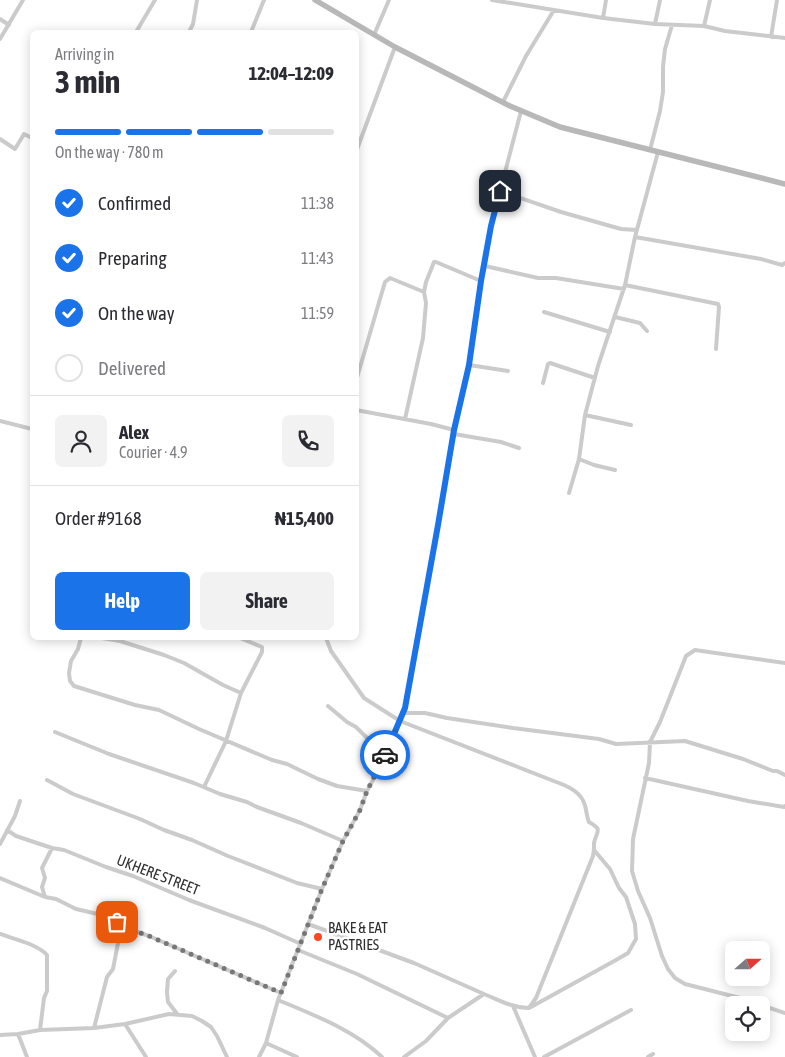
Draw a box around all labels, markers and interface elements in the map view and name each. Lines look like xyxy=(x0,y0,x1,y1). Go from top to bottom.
text: Arriving in xyxy=(55,45,115,63)
text: 12:04–12:09 xyxy=(248,62,334,84)
text: 3 min xyxy=(55,63,120,100)
text: On the way · 780 m xyxy=(55,143,164,161)
pin xyxy=(479,170,521,212)
icon: home xyxy=(486,177,514,205)
icon: check xyxy=(55,189,83,217)
text: Confirmed xyxy=(98,192,171,214)
text: 11:38 xyxy=(301,194,334,212)
icon: check xyxy=(55,244,83,272)
text: Preparing xyxy=(98,247,167,269)
text: 11:43 xyxy=(301,249,334,267)
icon: check xyxy=(55,299,83,327)
text: On the way xyxy=(98,302,175,324)
text: 11:59 xyxy=(301,304,334,322)
text: Delivered xyxy=(98,357,166,379)
button: person xyxy=(55,415,107,467)
button: phone xyxy=(282,415,334,467)
text: Alex xyxy=(119,421,149,443)
text: Courier · 4.9 xyxy=(119,443,188,461)
text: Order #9168 xyxy=(55,507,142,529)
text: ₦15,400 xyxy=(275,507,334,529)
button: Help xyxy=(55,572,190,630)
button: Share xyxy=(200,572,334,630)
courier xyxy=(360,730,410,780)
icon: car xyxy=(371,741,399,769)
street label: UKHERE STREET xyxy=(115,851,202,898)
pin xyxy=(96,901,138,943)
icon: bag xyxy=(103,908,131,936)
place label: BAKE & EAT PASTRIES xyxy=(328,919,388,953)
marker: BAKE & EAT PASTRIES xyxy=(312,931,324,943)
north arrow xyxy=(725,941,770,986)
map controls xyxy=(725,941,770,1041)
button: locate xyxy=(725,996,770,1041)

